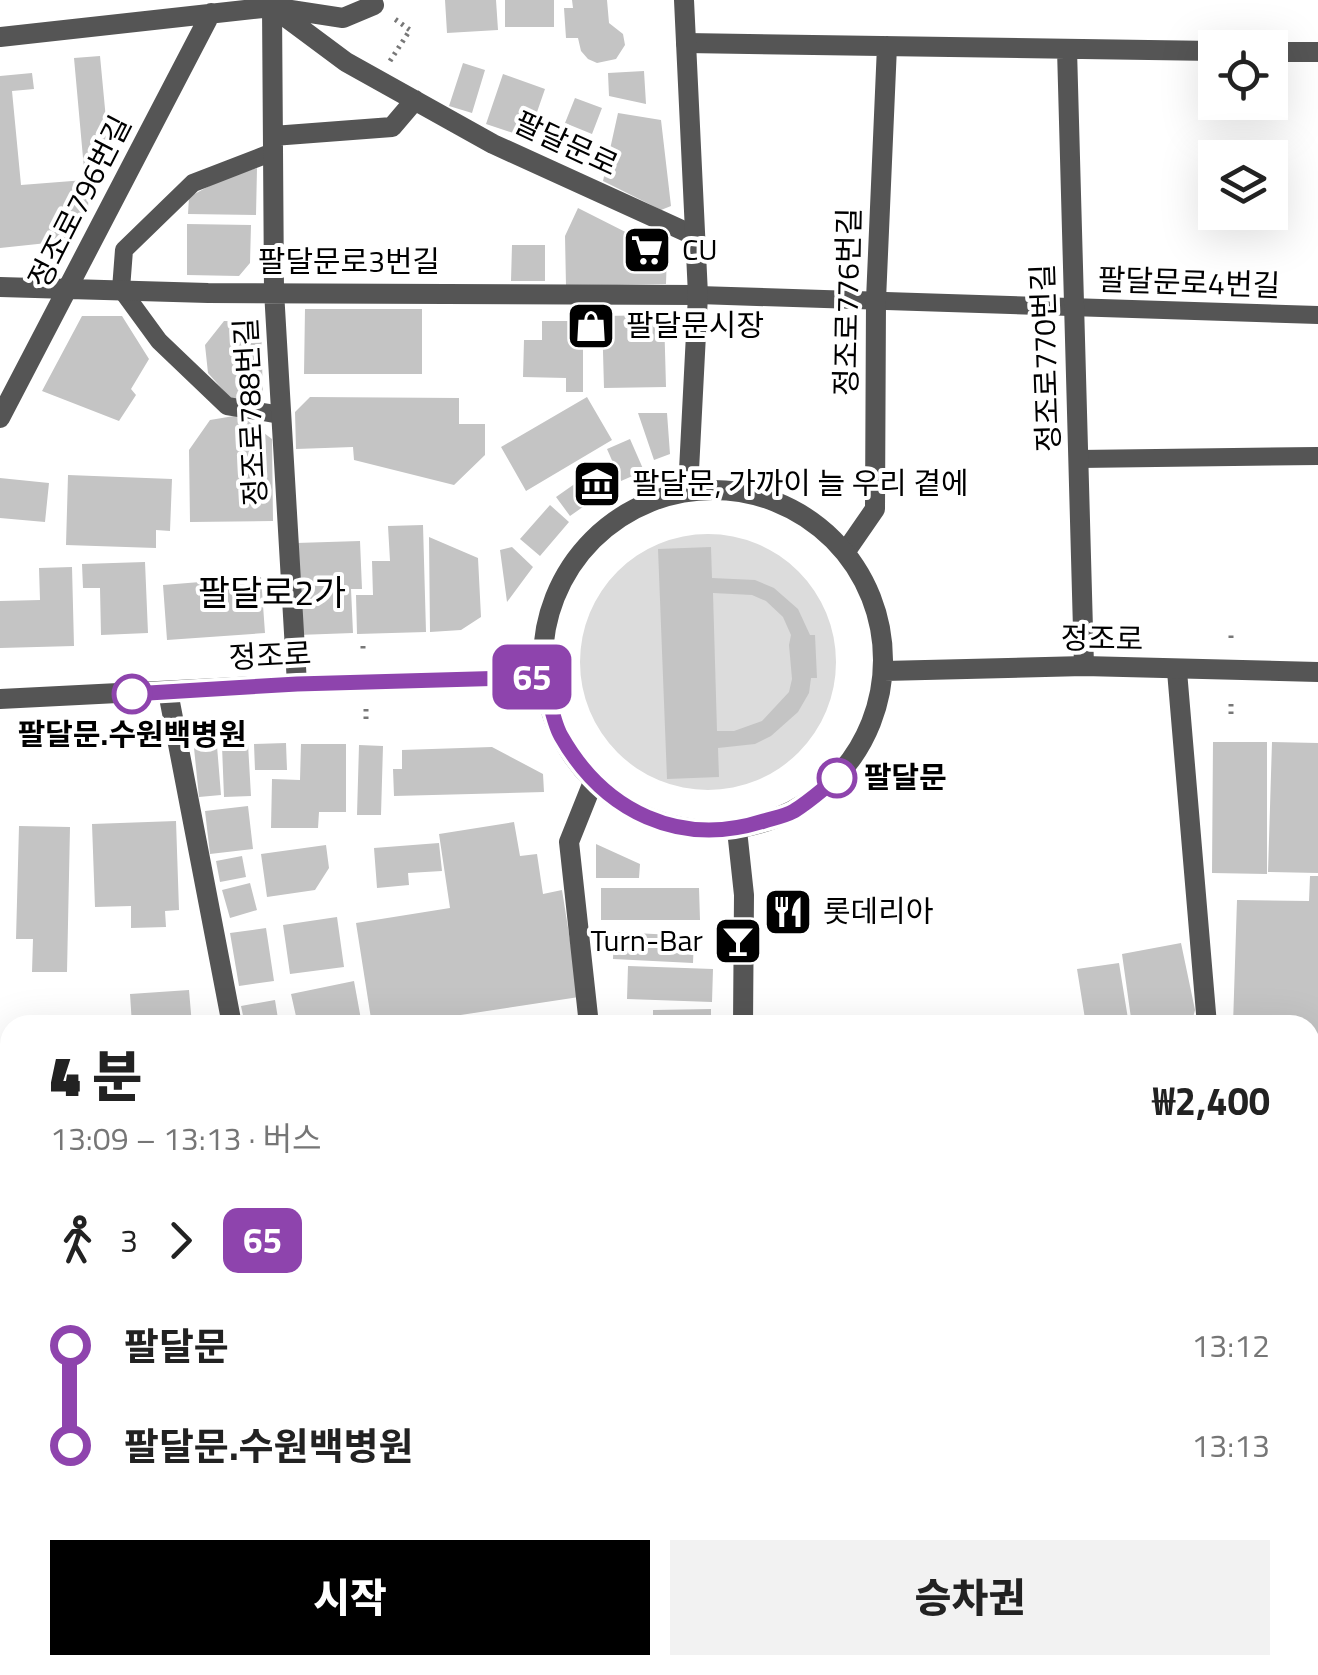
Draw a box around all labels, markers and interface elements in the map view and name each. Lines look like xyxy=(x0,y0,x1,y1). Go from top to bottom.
map controls xyxy=(1198,30,1288,230)
button: locate xyxy=(1198,30,1288,120)
street label: 팔달문로 xyxy=(507,99,626,187)
street label: 정조로796번길 xyxy=(16,107,142,296)
button: layers xyxy=(1198,140,1288,230)
street label: 정조로776번길 xyxy=(822,207,872,397)
supermarket icon: CU xyxy=(621,224,673,276)
place label: CU xyxy=(682,226,718,272)
street label: 팔달문로3번길 xyxy=(258,238,440,284)
street label: 팔달문로4번길 xyxy=(1097,256,1281,308)
street label: 정조로770번길 xyxy=(1019,263,1071,453)
shop icon: 팔달문시장 xyxy=(565,300,617,352)
place label: 팔달문시장 xyxy=(626,302,764,348)
street label: 정조로788번길 xyxy=(222,317,278,507)
museum icon: 팔달문, 가까이 늘 우리 곁에 xyxy=(571,458,623,510)
place label: 팔달문, 가까이 늘 우리 곁에 xyxy=(632,460,969,506)
district label: 팔달로2가 xyxy=(198,565,346,619)
street label: 정조로 xyxy=(1060,614,1144,662)
street label: 정조로 xyxy=(227,630,313,680)
line badge: 65 xyxy=(487,644,577,710)
text: 65 xyxy=(512,650,552,704)
marker: 팔달문.수원백병원 xyxy=(113,675,151,713)
place label: 팔달문.수원백병원 xyxy=(18,711,246,757)
place label: 팔달문 xyxy=(864,754,947,800)
marker: 팔달문 xyxy=(818,759,856,797)
restaurant icon: 롯데리아 xyxy=(762,886,814,938)
place label: 롯데리아 xyxy=(823,888,934,934)
bar icon: Turn-Bar xyxy=(712,915,764,967)
place label: Turn-Bar xyxy=(590,917,703,963)
text: 4 분 xyxy=(50,1034,143,1117)
text: ₩2,400 xyxy=(1152,1072,1270,1130)
text: 13:09 – 13:13 · 버스 xyxy=(50,1114,321,1162)
icon: walk xyxy=(50,1213,105,1268)
icon: forward xyxy=(153,1213,208,1268)
text: 65 xyxy=(243,1213,282,1267)
text: 3 xyxy=(120,1216,138,1264)
text: 팔달문 xyxy=(124,1317,229,1375)
text: 13:12 xyxy=(1191,1321,1270,1369)
text: 팔달문.수원백병원 xyxy=(124,1417,413,1475)
text: 13:13 xyxy=(1191,1421,1270,1469)
button: 시작 xyxy=(50,1540,650,1655)
button: 승차권 xyxy=(670,1540,1270,1655)

